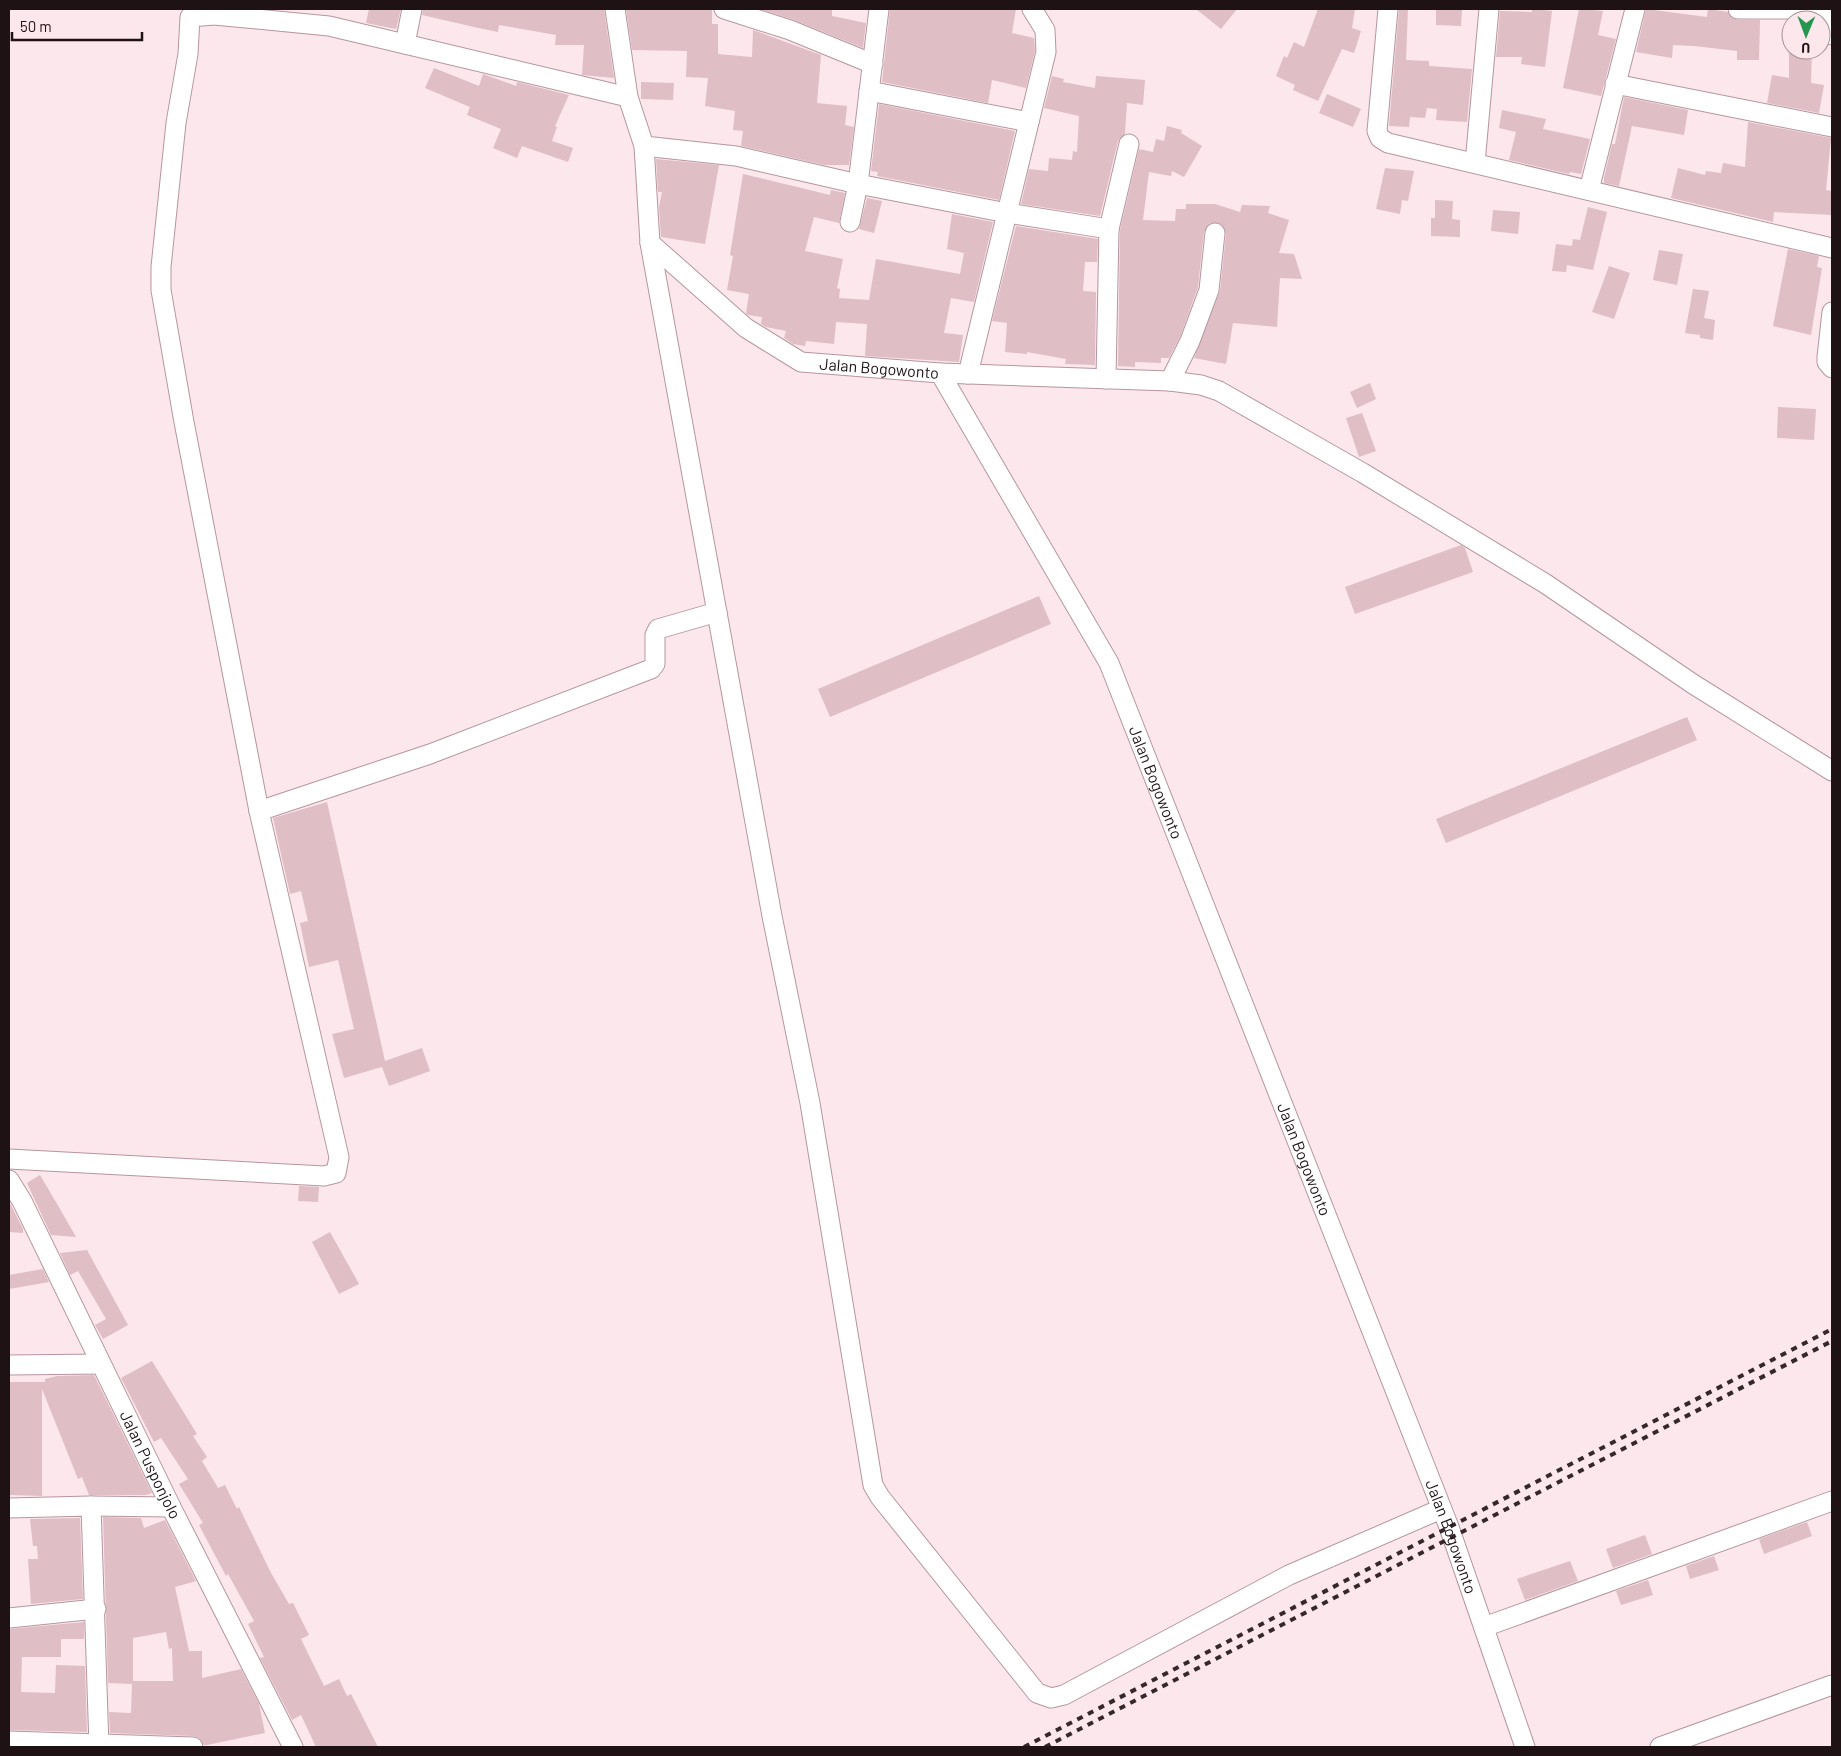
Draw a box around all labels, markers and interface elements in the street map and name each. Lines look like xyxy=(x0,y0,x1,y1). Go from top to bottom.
scale bar xyxy=(12,10,142,42)
north arrow xyxy=(1781,10,1831,60)
text: 50 m xyxy=(20,17,52,35)
text: U xyxy=(1801,40,1810,57)
street label: Jalan Bogowonto xyxy=(819,353,940,382)
street label: Jalan Bogowonto xyxy=(1126,723,1187,841)
street label: Jalan Bogowonto xyxy=(1274,1100,1336,1218)
street label: Jalan Pusponjolo xyxy=(116,1407,185,1522)
street label: Jalan Bogowonto xyxy=(1422,1477,1481,1596)

